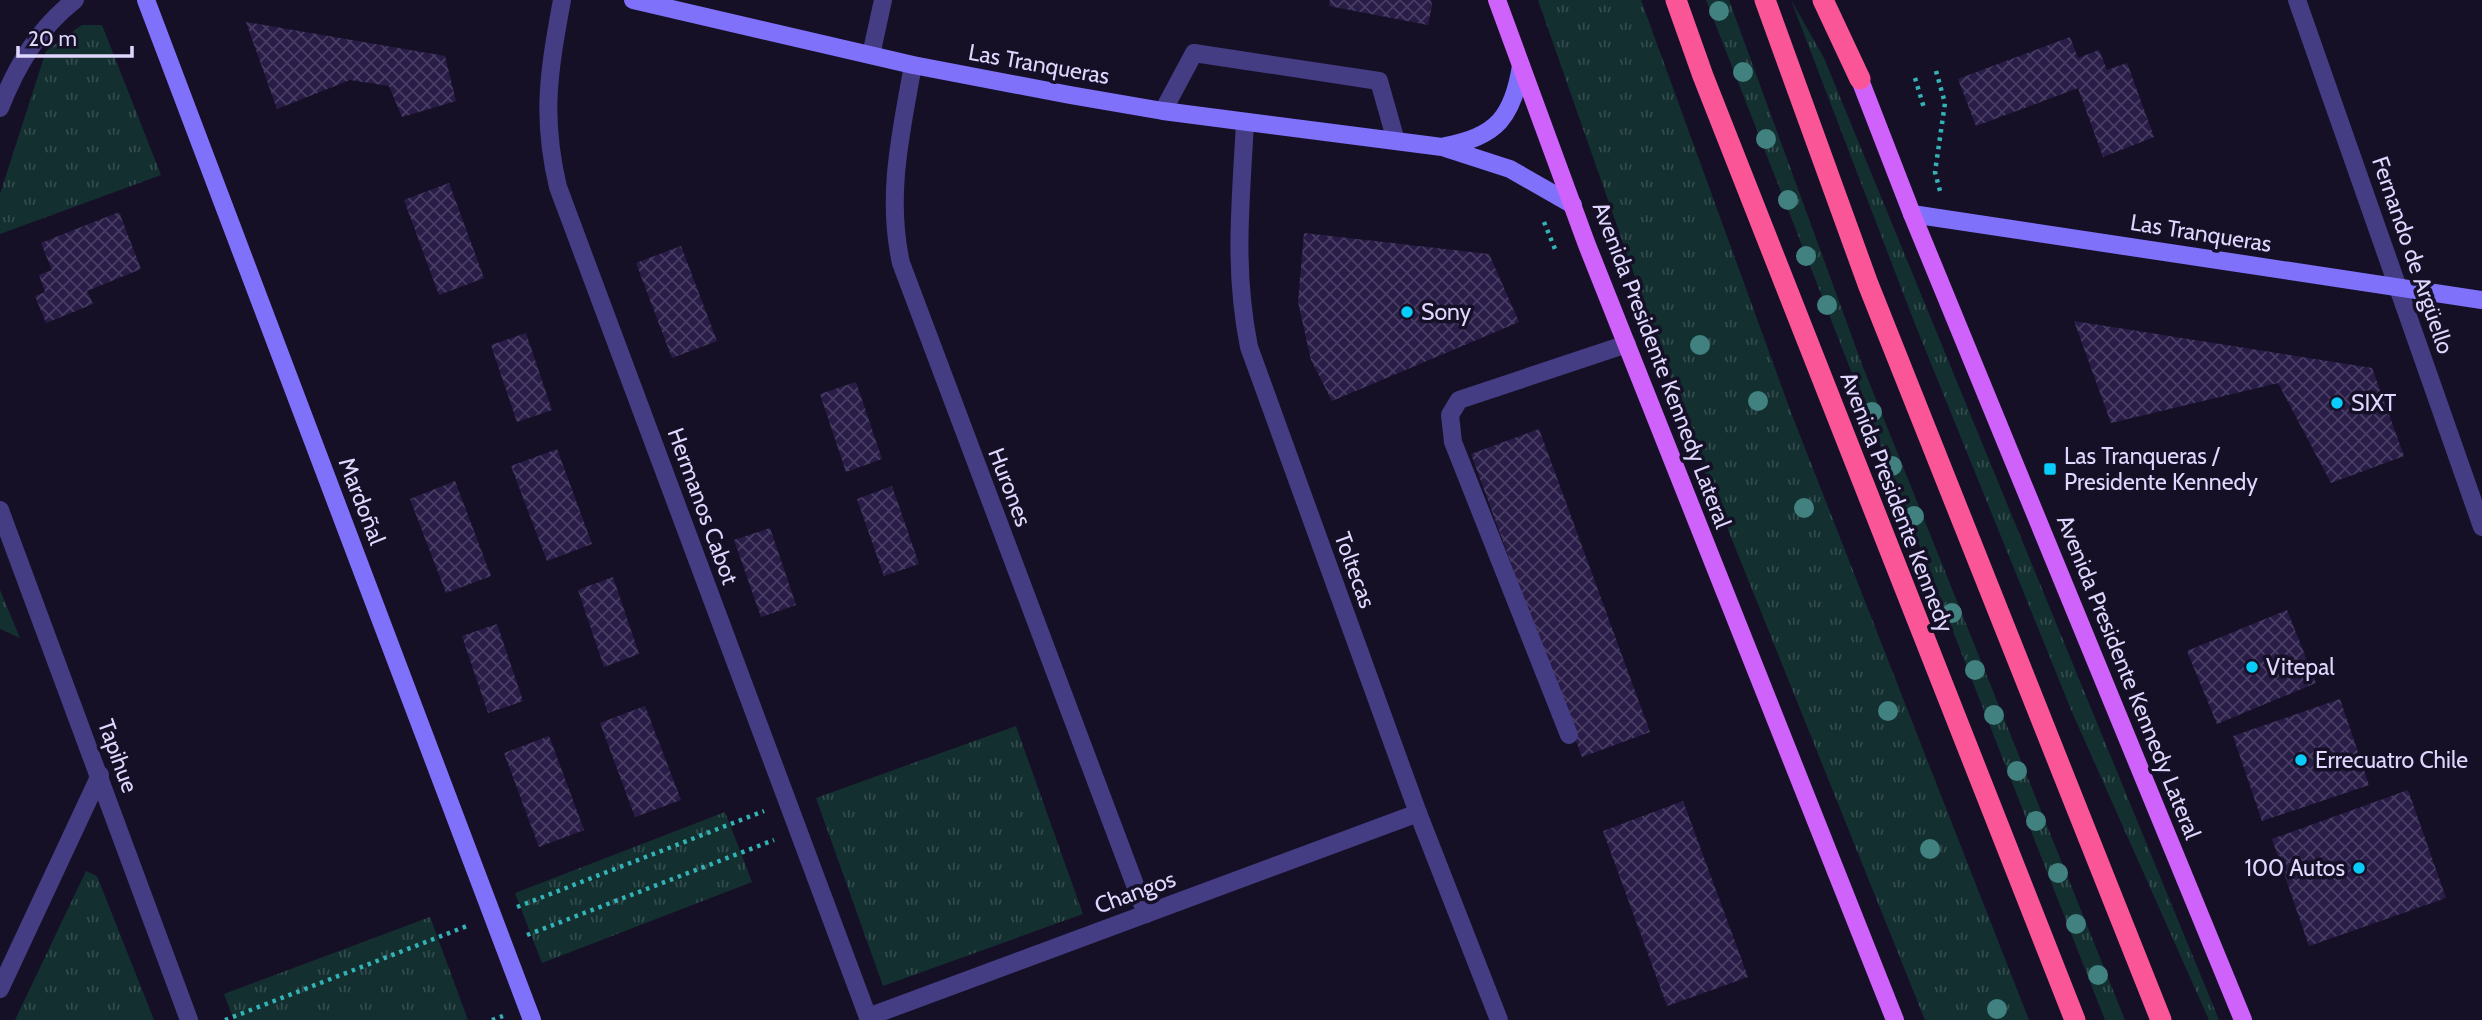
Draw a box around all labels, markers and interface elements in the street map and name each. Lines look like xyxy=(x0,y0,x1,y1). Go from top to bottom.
scale bar xyxy=(18,14,131,58)
text: 20 m xyxy=(28,26,77,51)
street label: Las Tranqueras xyxy=(966,38,1112,90)
street label: Fernando de Argüello xyxy=(2366,153,2460,357)
street label: Avenida Presidente Kennedy Lateral xyxy=(1587,198,1738,533)
street label: Las Tranqueras xyxy=(2128,208,2274,258)
place label: Sony xyxy=(1421,298,1472,326)
marker: Sony xyxy=(1399,304,1415,320)
street label: Avenida Presidente Kennedy xyxy=(1834,368,1960,637)
place label: SIXT xyxy=(2351,389,2396,417)
marker: SIXT xyxy=(2329,395,2345,411)
street label: Hermanos Cabot xyxy=(662,424,744,588)
place label: Las Tranqueras / Presidente Kennedy xyxy=(2064,442,2258,496)
street label: Hurones xyxy=(982,444,1038,530)
street label: Mardoñal xyxy=(333,453,392,549)
marker: Las Tranqueras / Presidente Kennedy xyxy=(2042,461,2058,477)
street label: Avenida Presidente Kennedy Lateral xyxy=(2051,511,2207,844)
street label: Toltecas xyxy=(1328,528,1382,612)
place label: Vitepal xyxy=(2266,653,2335,681)
marker: Vitepal xyxy=(2244,659,2260,675)
street label: Tapihue xyxy=(92,716,144,797)
place label: Errecuatro Chile xyxy=(2315,746,2468,774)
marker: Errecuatro Chile xyxy=(2293,752,2309,768)
place label: 100 Autos xyxy=(2244,854,2345,882)
marker: 100 Autos xyxy=(2351,860,2367,876)
street label: Changos xyxy=(1091,864,1179,920)

